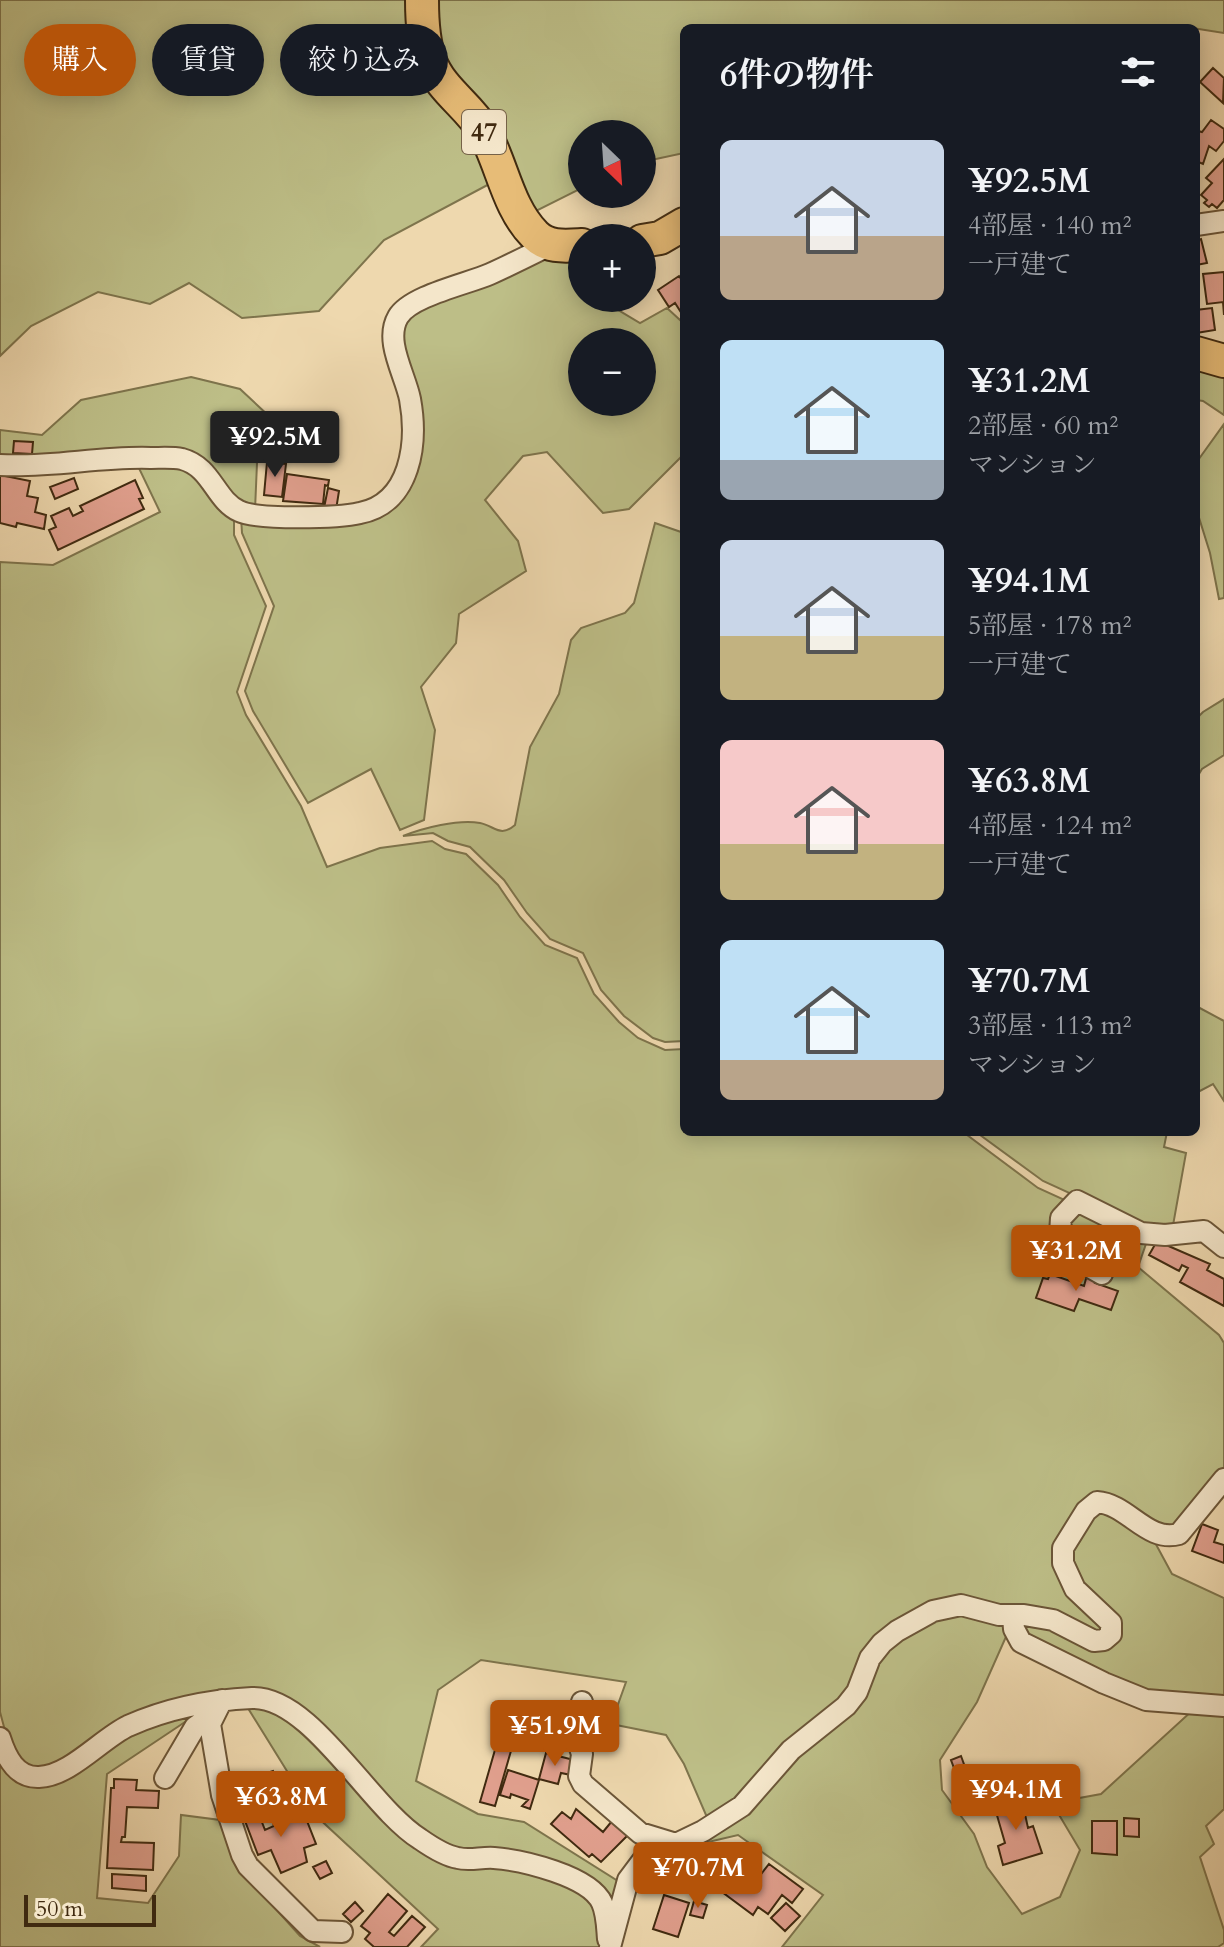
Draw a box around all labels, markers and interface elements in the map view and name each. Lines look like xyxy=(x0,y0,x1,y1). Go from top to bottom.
chip: 購入 xyxy=(24,24,136,96)
chip: 賃貸 xyxy=(152,24,264,96)
chip: 絞り込み xyxy=(280,24,448,96)
icon: filters xyxy=(1116,50,1160,94)
text: 6件の物件 xyxy=(720,52,873,98)
road number: 47 xyxy=(462,110,506,154)
north arrow xyxy=(568,120,656,208)
map controls xyxy=(568,120,656,416)
text: ¥92.5M xyxy=(968,158,1090,204)
icon: home xyxy=(784,172,880,268)
text: 4部屋 · 140 m² xyxy=(968,208,1132,243)
button: + xyxy=(568,224,656,312)
text: 一戸建て xyxy=(968,247,1072,282)
button: − xyxy=(568,328,656,416)
text: ¥31.2M xyxy=(968,358,1090,404)
icon: home xyxy=(784,372,880,468)
text: 2部屋 · 60 m² xyxy=(968,408,1118,443)
pin: ¥92.5M xyxy=(210,411,340,479)
text: ¥92.5M xyxy=(228,419,322,454)
text: マンション xyxy=(968,447,1097,482)
text: ¥94.1M xyxy=(968,558,1090,604)
icon: home xyxy=(784,572,880,668)
text: 5部屋 · 178 m² xyxy=(968,608,1132,643)
text: 一戸建て xyxy=(968,647,1072,682)
text: ¥63.8M xyxy=(968,758,1090,804)
icon: home xyxy=(784,772,880,868)
text: 4部屋 · 124 m² xyxy=(968,808,1132,843)
text: 一戸建て xyxy=(968,847,1072,882)
text: ¥70.7M xyxy=(968,958,1090,1004)
icon: home xyxy=(784,972,880,1068)
text: 3部屋 · 113 m² xyxy=(968,1008,1132,1043)
text: マンション xyxy=(968,1047,1097,1082)
pin: ¥31.2M xyxy=(1011,1225,1141,1293)
text: ¥31.2M xyxy=(1029,1233,1123,1268)
pin: ¥51.9M xyxy=(490,1700,620,1768)
text: ¥51.9M xyxy=(508,1708,602,1743)
pin: ¥94.1M xyxy=(951,1764,1081,1832)
pin: ¥63.8M xyxy=(216,1771,346,1839)
text: ¥94.1M xyxy=(969,1772,1063,1807)
text: ¥63.8M xyxy=(234,1779,328,1814)
pin: ¥70.7M xyxy=(633,1842,763,1910)
text: ¥70.7M xyxy=(651,1850,745,1885)
scale bar xyxy=(24,1891,156,1927)
text: 50 m xyxy=(36,1894,83,1924)

